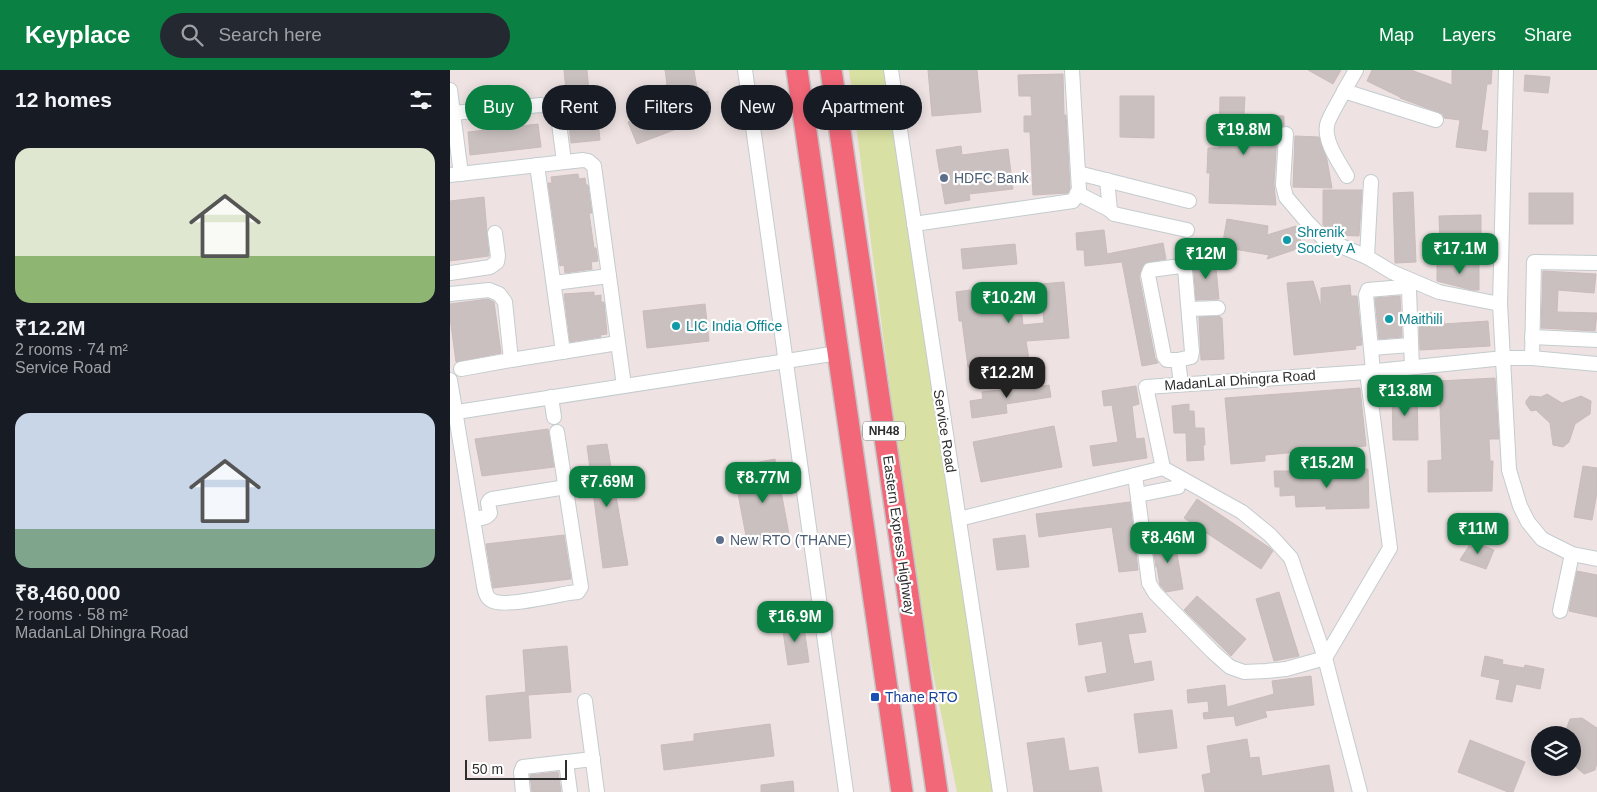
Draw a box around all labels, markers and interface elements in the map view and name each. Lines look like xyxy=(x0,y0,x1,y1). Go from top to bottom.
search box xyxy=(160,13,510,58)
text: Keyplace xyxy=(25,21,130,48)
icon: search xyxy=(178,21,206,49)
text: Search here xyxy=(218,24,322,45)
text: Map xyxy=(1379,25,1414,45)
text: Layers xyxy=(1442,25,1496,45)
text: Share xyxy=(1524,25,1572,45)
chip: Buy xyxy=(465,85,532,130)
chip: Rent xyxy=(542,85,616,130)
chip: Filters xyxy=(626,85,711,130)
chip: New xyxy=(721,85,793,130)
chip: Apartment xyxy=(803,85,922,130)
icon: filters xyxy=(407,86,435,114)
text: 12 homes xyxy=(15,88,112,111)
pin: ₹19.8M xyxy=(1203,114,1285,156)
text: ₹19.8M xyxy=(1217,121,1271,138)
place label: HDFC Bank xyxy=(954,170,1030,186)
marker: HDFC Bank xyxy=(938,172,950,184)
icon: home xyxy=(180,181,270,271)
place label: Shrenik Society A xyxy=(1297,224,1356,256)
pin: ₹17.1M xyxy=(1419,232,1501,275)
marker: Shrenik Society A xyxy=(1281,234,1293,246)
pin: ₹12M xyxy=(1176,238,1236,280)
text: ₹17.1M xyxy=(1433,240,1487,257)
text: ₹12M xyxy=(1186,245,1226,262)
pin: ₹10.2M xyxy=(968,282,1050,324)
text: ₹10.2M xyxy=(982,289,1036,306)
place label: Maithili xyxy=(1399,311,1443,327)
marker: Maithili xyxy=(1383,313,1395,325)
text: ₹12.2M xyxy=(15,316,85,339)
place label: LIC India Office xyxy=(686,318,782,334)
marker: LIC India Office xyxy=(670,320,682,332)
text: 2 rooms · 74 m² xyxy=(15,341,128,358)
pin: ₹12.2M xyxy=(966,356,1048,399)
text: Service Road xyxy=(15,359,111,376)
text: ₹12.2M xyxy=(980,364,1034,381)
street label: MadanLal Dhingra Road xyxy=(1164,367,1316,393)
pin: ₹13.8M xyxy=(1364,374,1446,417)
text: ₹13.8M xyxy=(1378,382,1432,399)
street label: Service Road xyxy=(931,388,959,474)
road number: NH48 xyxy=(863,422,905,441)
icon: home xyxy=(180,446,270,536)
pin: ₹15.2M xyxy=(1286,446,1368,489)
text: ₹15.2M xyxy=(1300,454,1354,471)
street label: Eastern Express Highway xyxy=(880,455,918,615)
pin: ₹8.77M xyxy=(722,462,804,504)
pin: ₹7.69M xyxy=(566,466,648,508)
text: ₹8.77M xyxy=(736,469,790,486)
text: ₹7.69M xyxy=(580,473,634,490)
pin: ₹11M xyxy=(1448,512,1508,555)
text: ₹11M xyxy=(1458,520,1498,537)
pin: ₹8.46M xyxy=(1127,522,1209,564)
text: ₹8.46M xyxy=(1141,529,1195,546)
place label: New RTO (THANE) xyxy=(730,532,852,548)
marker: New RTO (THANE) xyxy=(714,534,726,546)
text: ₹8,460,000 xyxy=(15,581,120,604)
pin: ₹16.9M xyxy=(754,600,836,643)
text: 2 rooms · 58 m² xyxy=(15,606,128,623)
text: ₹16.9M xyxy=(768,608,822,625)
text: MadanLal Dhingra Road xyxy=(15,624,188,641)
place label: Thane RTO xyxy=(885,689,958,705)
marker: Thane RTO xyxy=(869,691,881,703)
map controls xyxy=(1531,726,1581,776)
button: layers xyxy=(1531,726,1581,776)
scale bar xyxy=(465,757,568,780)
text: 50 m xyxy=(472,761,503,777)

